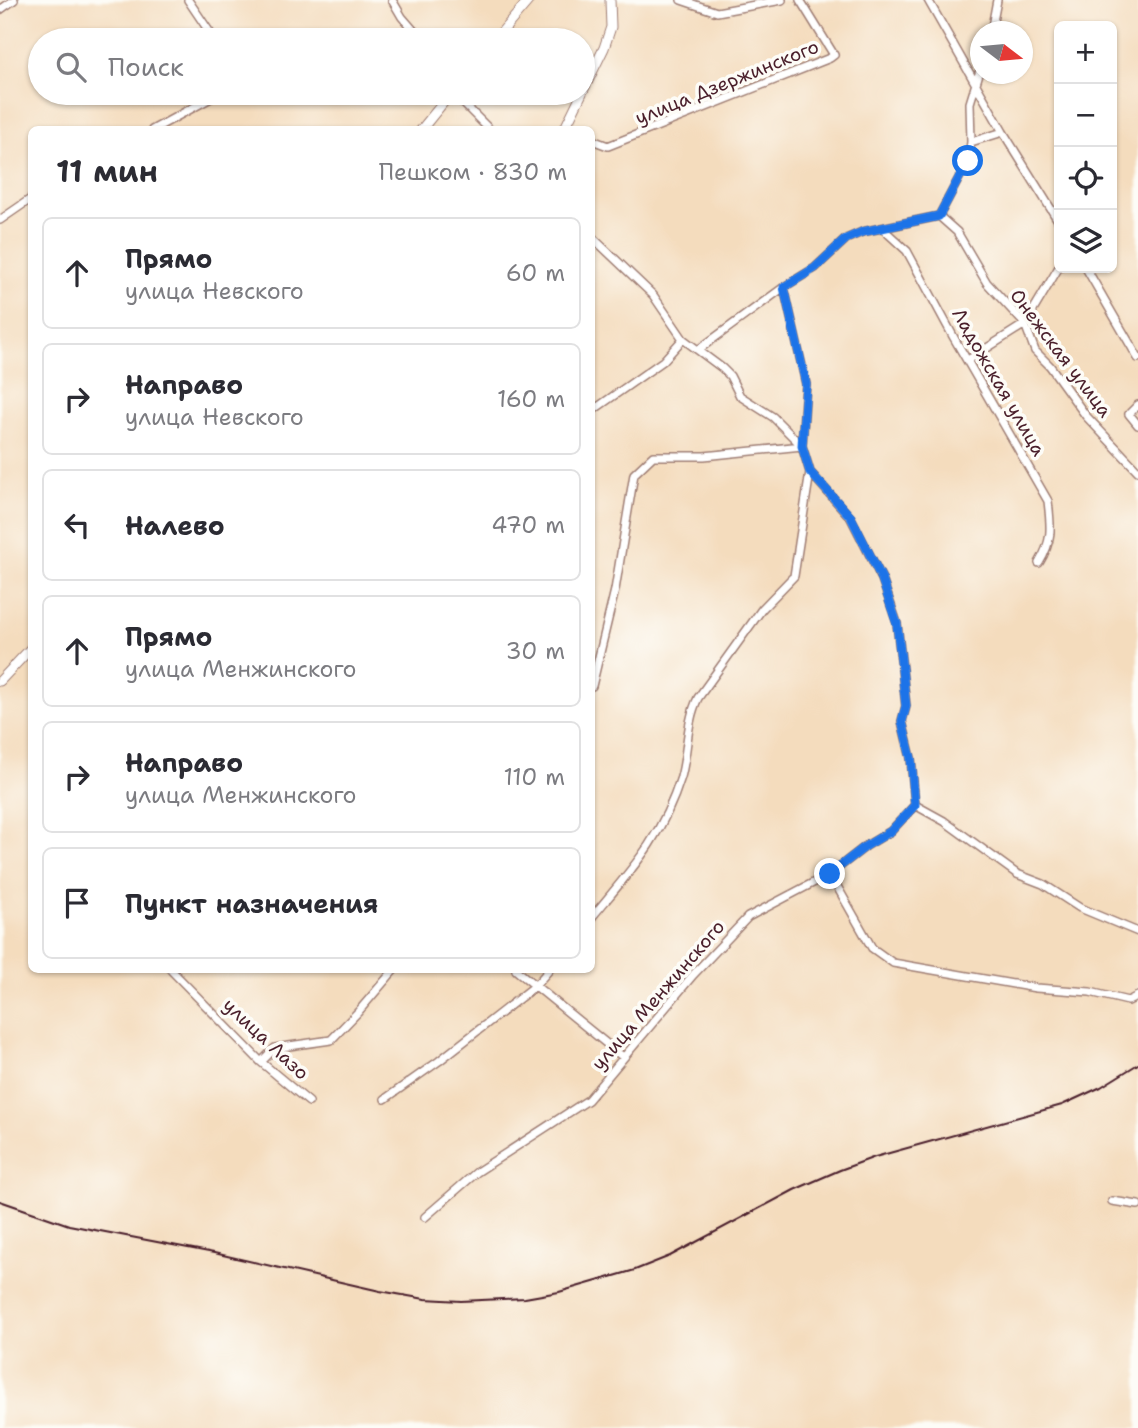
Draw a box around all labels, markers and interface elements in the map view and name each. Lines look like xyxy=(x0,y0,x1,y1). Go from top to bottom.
north arrow xyxy=(970,21,1033,84)
map controls xyxy=(1054,21,1117,273)
button: + xyxy=(1054,21,1117,84)
search box xyxy=(28,28,595,105)
street label: улица Дзержинского xyxy=(631,34,823,130)
icon: search xyxy=(52,48,90,86)
text: Поиск xyxy=(108,49,184,84)
button: − xyxy=(1054,84,1117,147)
route start xyxy=(952,145,983,176)
button: locate xyxy=(1054,147,1117,210)
text: 11 мин xyxy=(56,151,158,192)
text: Пешком · 830 m xyxy=(379,157,567,187)
button: layers xyxy=(1054,210,1117,273)
text: Прямо xyxy=(125,241,213,276)
icon: ahead xyxy=(58,254,96,292)
text: 60 m xyxy=(506,258,565,288)
text: улица Невского xyxy=(125,276,304,306)
street label: Онежская улица xyxy=(1004,284,1118,422)
street label: Ладожская улица xyxy=(947,304,1052,461)
text: Направо xyxy=(125,367,243,402)
icon: right xyxy=(58,380,96,418)
text: 160 m xyxy=(497,384,565,414)
text: улица Невского xyxy=(125,402,304,432)
icon: left xyxy=(58,506,96,544)
text: Налево xyxy=(125,508,225,543)
text: 470 m xyxy=(491,510,565,540)
text: Прямо xyxy=(125,619,213,654)
icon: ahead xyxy=(58,632,96,670)
text: 30 m xyxy=(506,636,565,666)
text: улица Менжинского xyxy=(125,654,357,684)
text: Направо xyxy=(125,745,243,780)
icon: right xyxy=(58,758,96,796)
text: 110 m xyxy=(503,762,565,792)
text: улица Менжинского xyxy=(125,780,357,810)
route end xyxy=(814,858,845,889)
icon: arrive xyxy=(58,884,96,922)
text: Пункт назначения xyxy=(125,886,378,921)
street label: улица Менжинского xyxy=(586,915,730,1075)
street label: улица Лазо xyxy=(218,993,314,1085)

